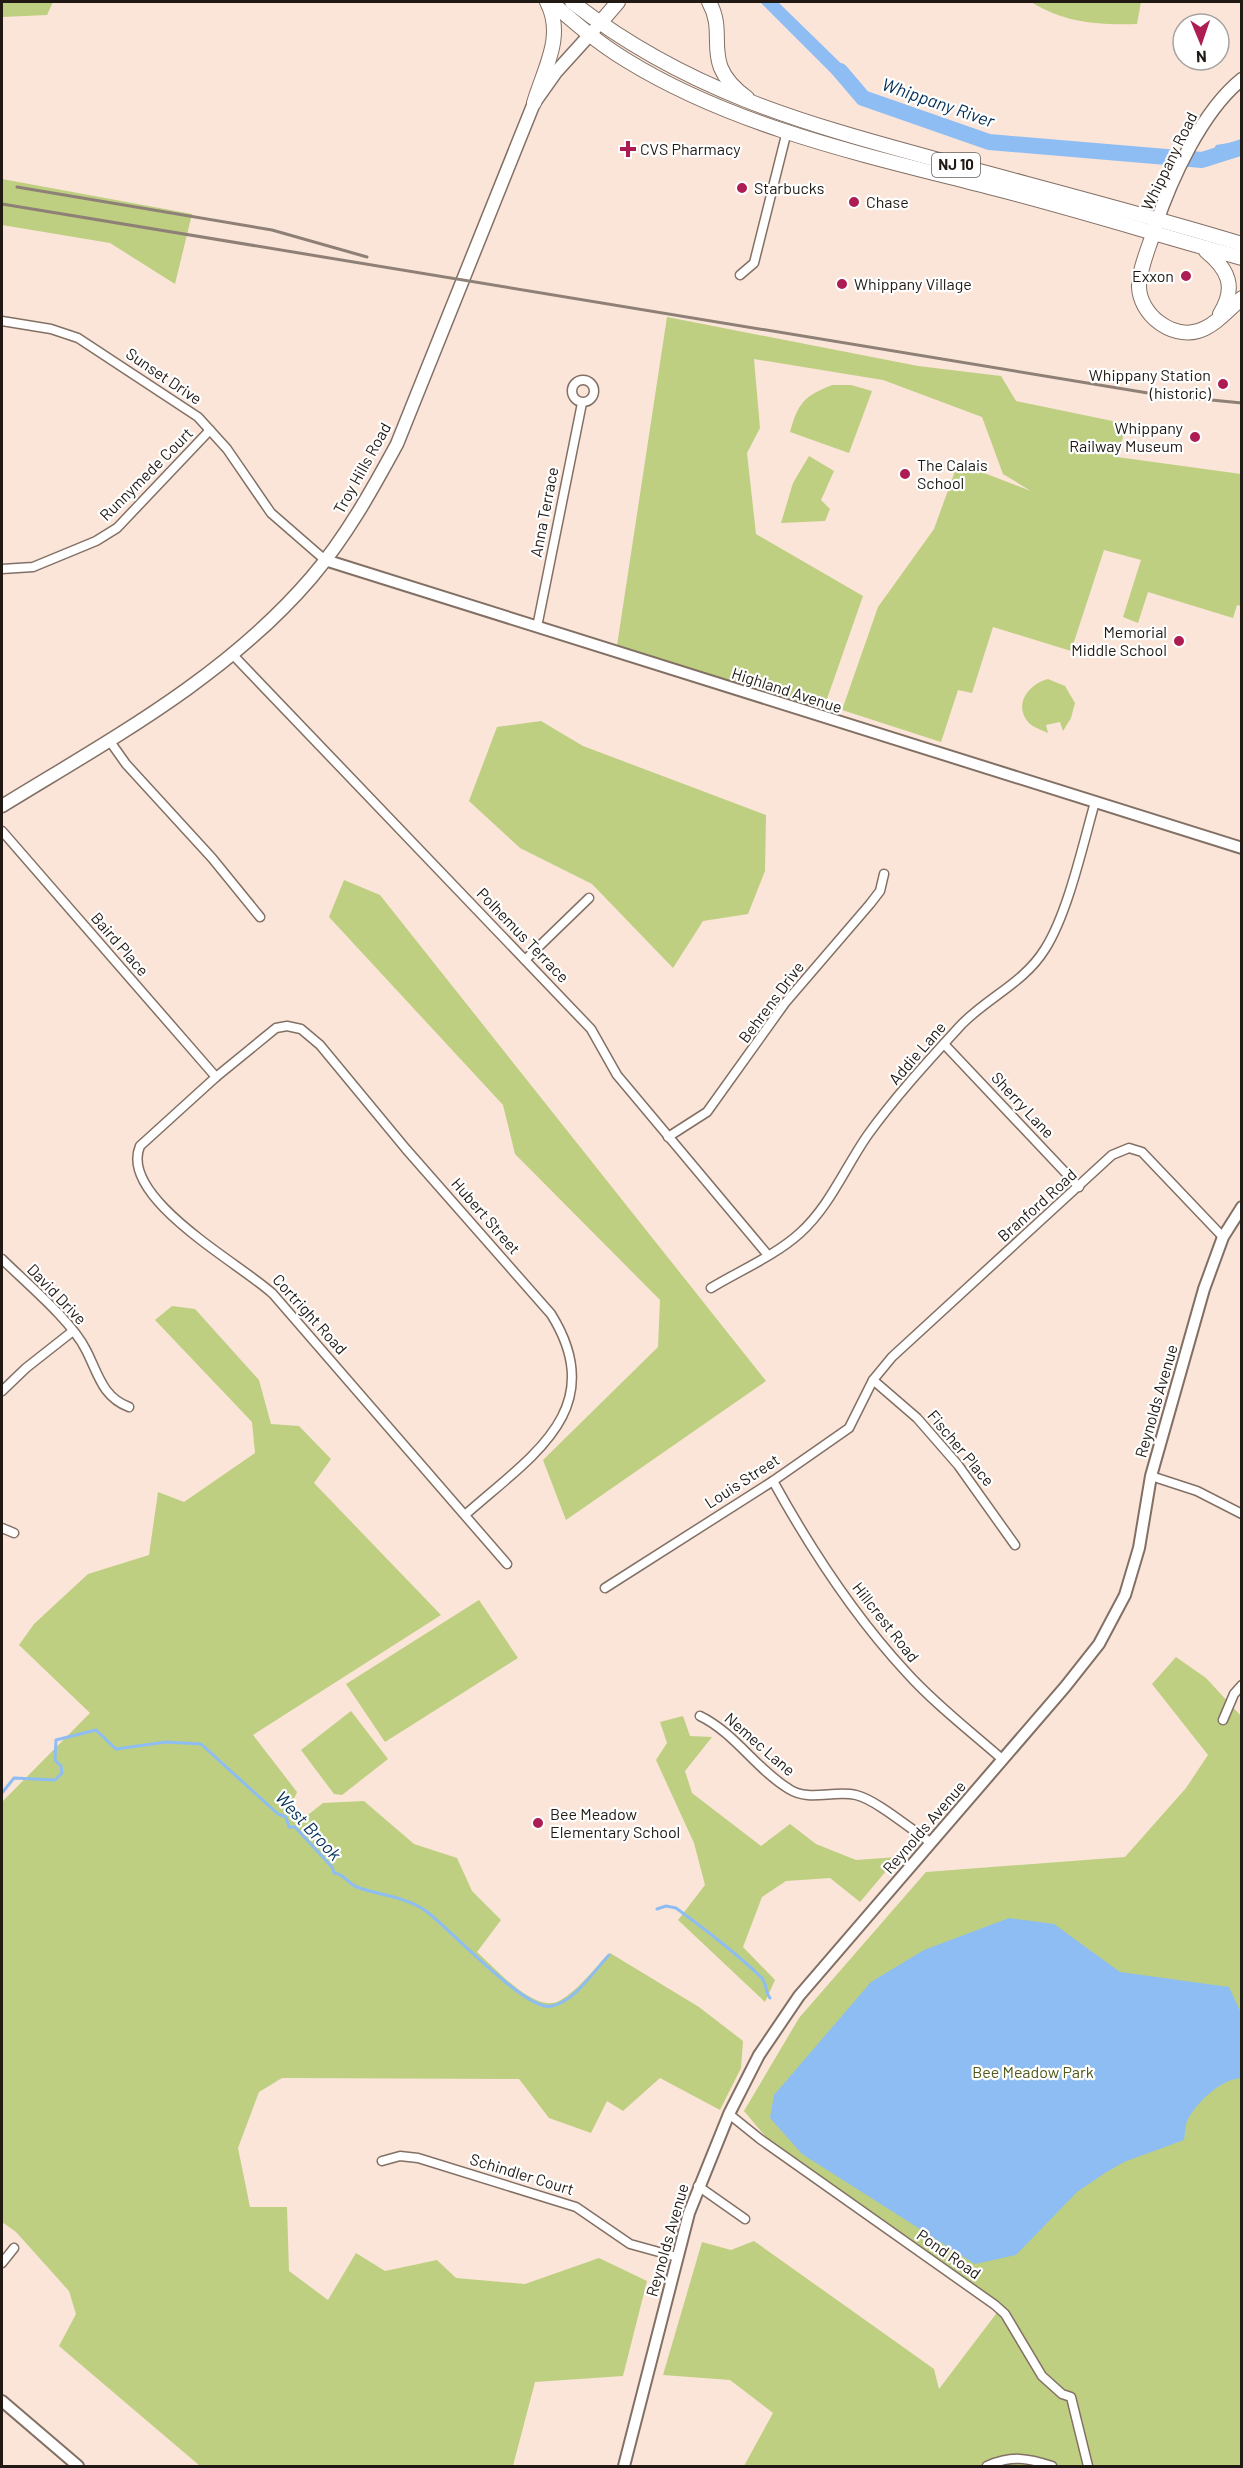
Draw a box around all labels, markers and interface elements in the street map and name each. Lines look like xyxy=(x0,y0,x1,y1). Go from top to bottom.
north arrow xyxy=(1171,12,1231,72)
text: N xyxy=(1196,48,1207,67)
water label: Whippany River xyxy=(879,73,998,132)
street label: Whippany Road xyxy=(1137,109,1201,213)
place label: CVS Pharmacy xyxy=(640,139,741,158)
marker: CVS Pharmacy xyxy=(621,142,635,156)
road number: NJ 10 xyxy=(932,153,980,177)
place label: Starbucks xyxy=(754,178,824,197)
marker: Starbucks xyxy=(735,181,749,195)
place label: Chase xyxy=(866,192,909,211)
marker: Chase xyxy=(847,195,861,209)
place label: Exxon xyxy=(1132,266,1174,285)
marker: Exxon xyxy=(1179,269,1193,283)
place label: Whippany Village xyxy=(854,274,972,293)
marker: Whippany Village xyxy=(835,277,849,291)
street label: Sunset Drive xyxy=(123,343,206,408)
place label: Whippany Station (historic) xyxy=(1089,365,1212,402)
marker: Whippany Station (historic) xyxy=(1216,377,1230,391)
place label: Whippany Railway Museum xyxy=(1069,418,1184,455)
street label: Troy Hills Road xyxy=(329,419,394,517)
street label: Runnymede Court xyxy=(95,423,196,524)
marker: Whippany Railway Museum xyxy=(1188,430,1202,444)
place label: The Calais School xyxy=(917,455,988,492)
street label: Anna Terrace xyxy=(525,465,562,559)
marker: The Calais School xyxy=(898,467,912,481)
place label: Memorial Middle School xyxy=(1071,622,1167,659)
marker: Memorial Middle School xyxy=(1172,634,1186,648)
street label: Highland Avenue xyxy=(730,663,845,716)
street label: Polhemus Terrace xyxy=(473,883,573,986)
street label: Baird Place xyxy=(88,908,153,979)
street label: Behrens Drive xyxy=(734,957,807,1046)
street label: Addie Lane xyxy=(884,1017,949,1088)
street label: Sherry Lane xyxy=(988,1068,1059,1142)
street label: Branford Road xyxy=(993,1164,1080,1245)
street label: Hubert Street xyxy=(448,1174,525,1258)
street label: David Drive xyxy=(24,1259,91,1328)
street label: Cortright Road xyxy=(269,1269,351,1358)
street label: Reynolds Avenue xyxy=(1130,1342,1181,1460)
street label: Fischer Place xyxy=(924,1406,999,1490)
street label: Louis Street xyxy=(701,1449,783,1512)
street label: Hillcrest Road xyxy=(849,1578,924,1666)
street label: Nemec Lane xyxy=(721,1708,799,1779)
street label: Reynolds Avenue xyxy=(878,1776,969,1877)
water label: West Brook xyxy=(271,1786,347,1865)
place label: Bee Meadow Elementary School xyxy=(550,1804,680,1841)
marker: Bee Meadow Elementary School xyxy=(531,1816,545,1830)
park label: Bee Meadow Park xyxy=(972,2062,1094,2081)
street label: Schindler Court xyxy=(468,2149,576,2198)
street label: Reynolds Avenue xyxy=(641,2181,692,2299)
street label: Pond Road xyxy=(914,2225,985,2283)

